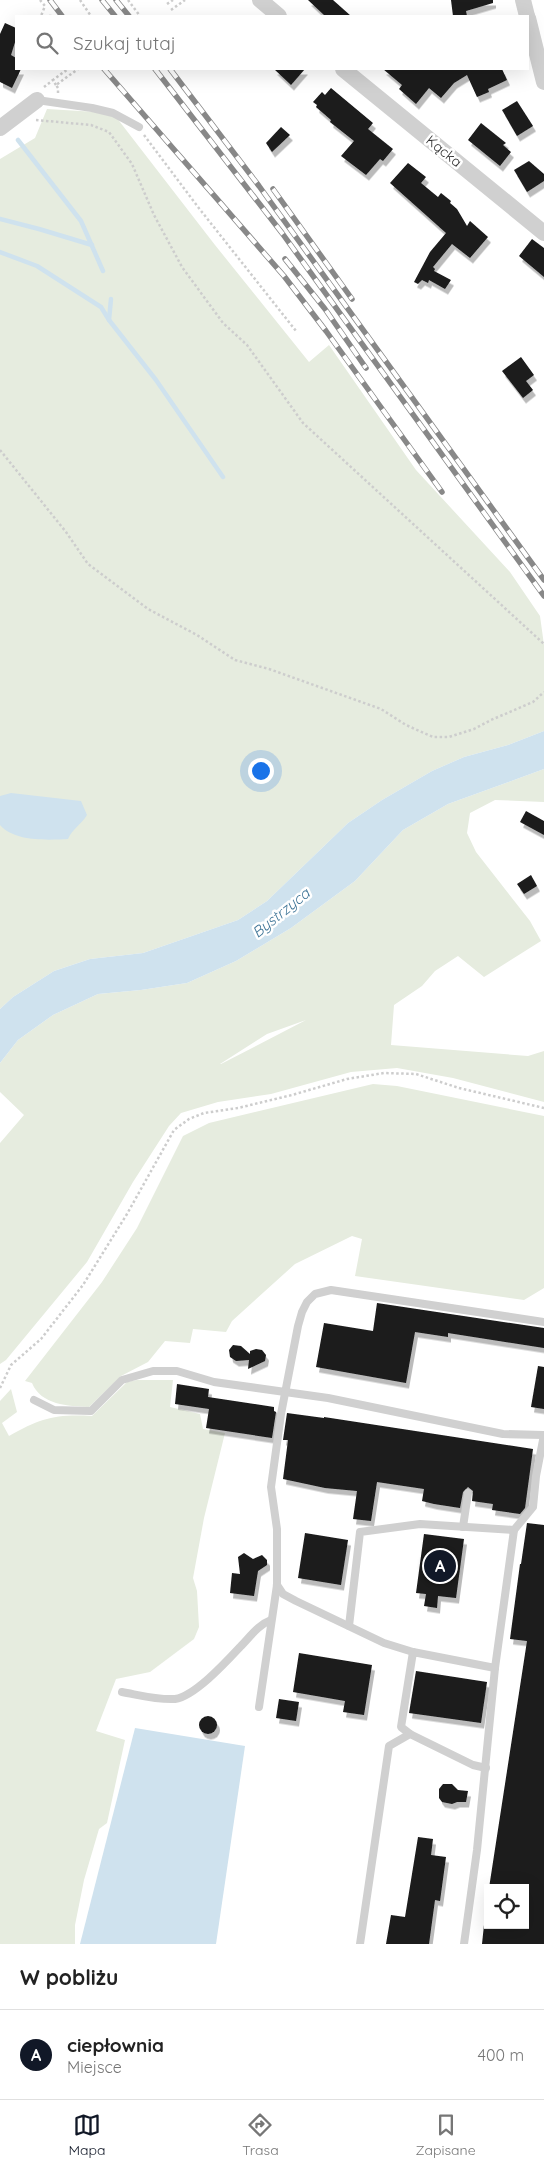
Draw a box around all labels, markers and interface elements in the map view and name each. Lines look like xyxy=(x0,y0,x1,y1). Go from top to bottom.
search box xyxy=(15,15,529,70)
icon: search xyxy=(33,29,61,57)
text: Szukaj tutaj xyxy=(73,31,176,55)
street label: Kącka xyxy=(422,131,466,171)
your location xyxy=(248,758,274,784)
water label: Bystrzyca xyxy=(248,883,314,942)
pin: A xyxy=(424,1547,456,1585)
map controls xyxy=(484,1884,529,1929)
button: locate xyxy=(484,1884,529,1929)
text: W pobliżu xyxy=(20,1964,118,1990)
text: ciepłownia xyxy=(67,2033,164,2057)
text: A xyxy=(31,2045,41,2065)
text: 400 m xyxy=(478,2045,524,2065)
text: Miejsce xyxy=(67,2057,122,2077)
tab: Mapa xyxy=(68,2111,105,2159)
tab: Trasa xyxy=(242,2111,279,2159)
tab: Zapisane xyxy=(415,2111,476,2159)

